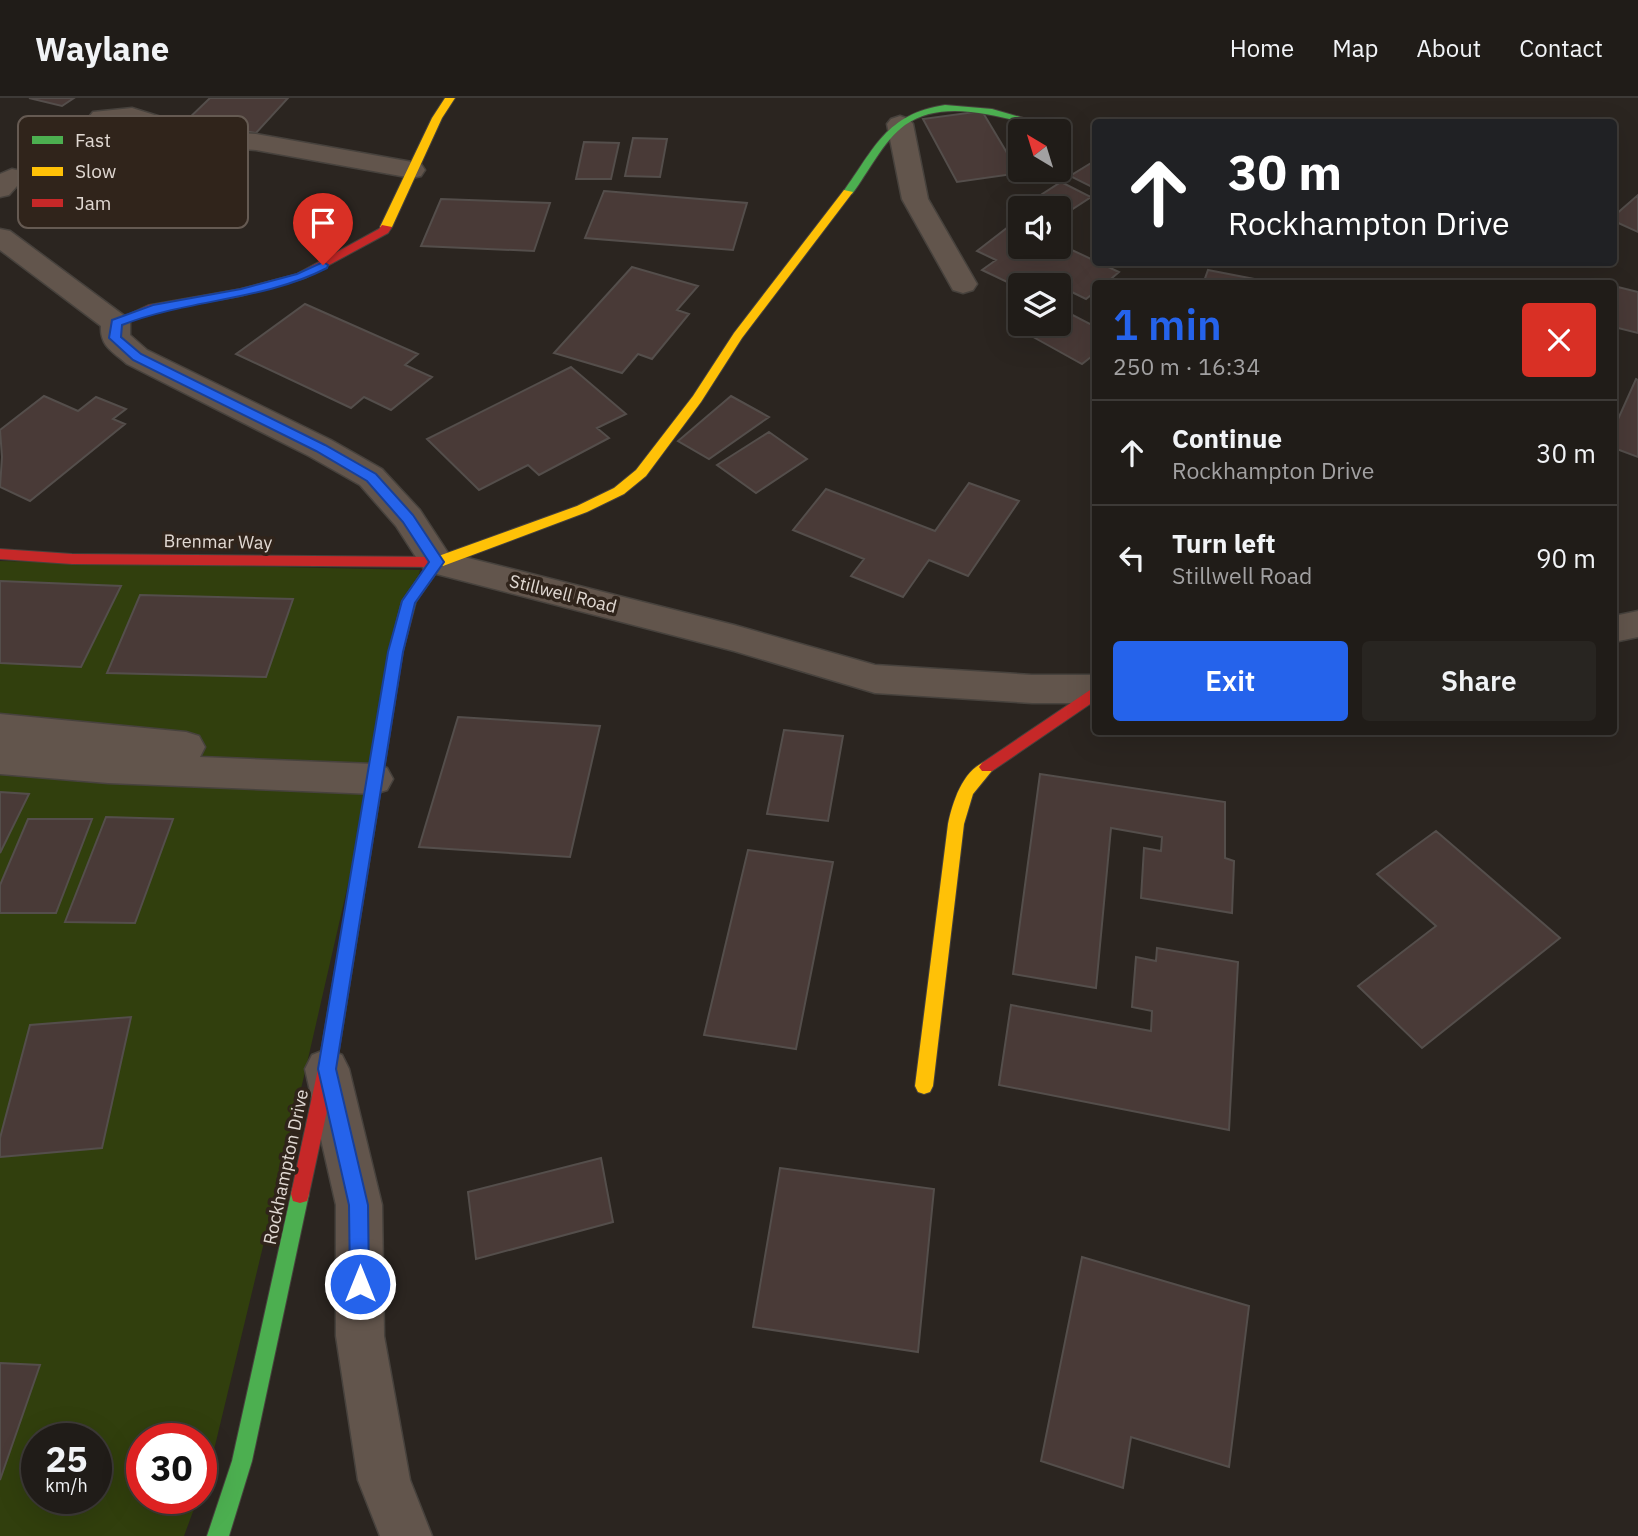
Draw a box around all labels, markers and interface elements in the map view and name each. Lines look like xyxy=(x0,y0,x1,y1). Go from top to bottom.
text: Waylane xyxy=(35,27,169,70)
text: Home xyxy=(1230,32,1294,64)
text: Map xyxy=(1332,32,1378,64)
text: About xyxy=(1416,32,1481,64)
text: Contact xyxy=(1519,32,1603,64)
legend xyxy=(18,116,248,228)
north arrow xyxy=(1008,119,1071,182)
map controls xyxy=(1008,119,1071,336)
text: Fast xyxy=(75,128,111,152)
text: 30 m xyxy=(1228,140,1342,203)
icon: ahead xyxy=(1113,147,1204,238)
text: Slow xyxy=(75,159,116,183)
text: Jam xyxy=(75,191,111,215)
pin xyxy=(293,193,353,265)
button: sound xyxy=(1008,196,1071,259)
text: Rockhampton Drive xyxy=(1228,202,1509,244)
icon: arrive xyxy=(304,204,342,242)
button: layers xyxy=(1008,273,1071,336)
text: 1 min xyxy=(1113,297,1222,352)
button: close xyxy=(1522,303,1596,377)
text: 250 m · 16:34 xyxy=(1113,351,1260,381)
text: Continue xyxy=(1172,421,1282,455)
icon: ahead xyxy=(1113,434,1151,472)
text: 30 m xyxy=(1536,436,1596,470)
text: Rockhampton Drive xyxy=(1172,455,1374,485)
text: Turn left xyxy=(1172,526,1275,560)
street label: Brenmar Way xyxy=(163,529,273,554)
icon: left xyxy=(1113,539,1151,577)
text: 90 m xyxy=(1536,541,1596,575)
text: Stillwell Road xyxy=(1172,560,1312,590)
street label: Stillwell Road xyxy=(507,569,619,618)
button: Exit xyxy=(1113,641,1348,721)
button: Share xyxy=(1362,641,1596,721)
street label: Rockhampton Drive xyxy=(258,1087,313,1247)
position arrow xyxy=(323,1247,397,1321)
speed limit sign: 30 xyxy=(126,1423,217,1514)
text: 25 xyxy=(45,1436,88,1482)
text: km/h xyxy=(45,1474,88,1497)

